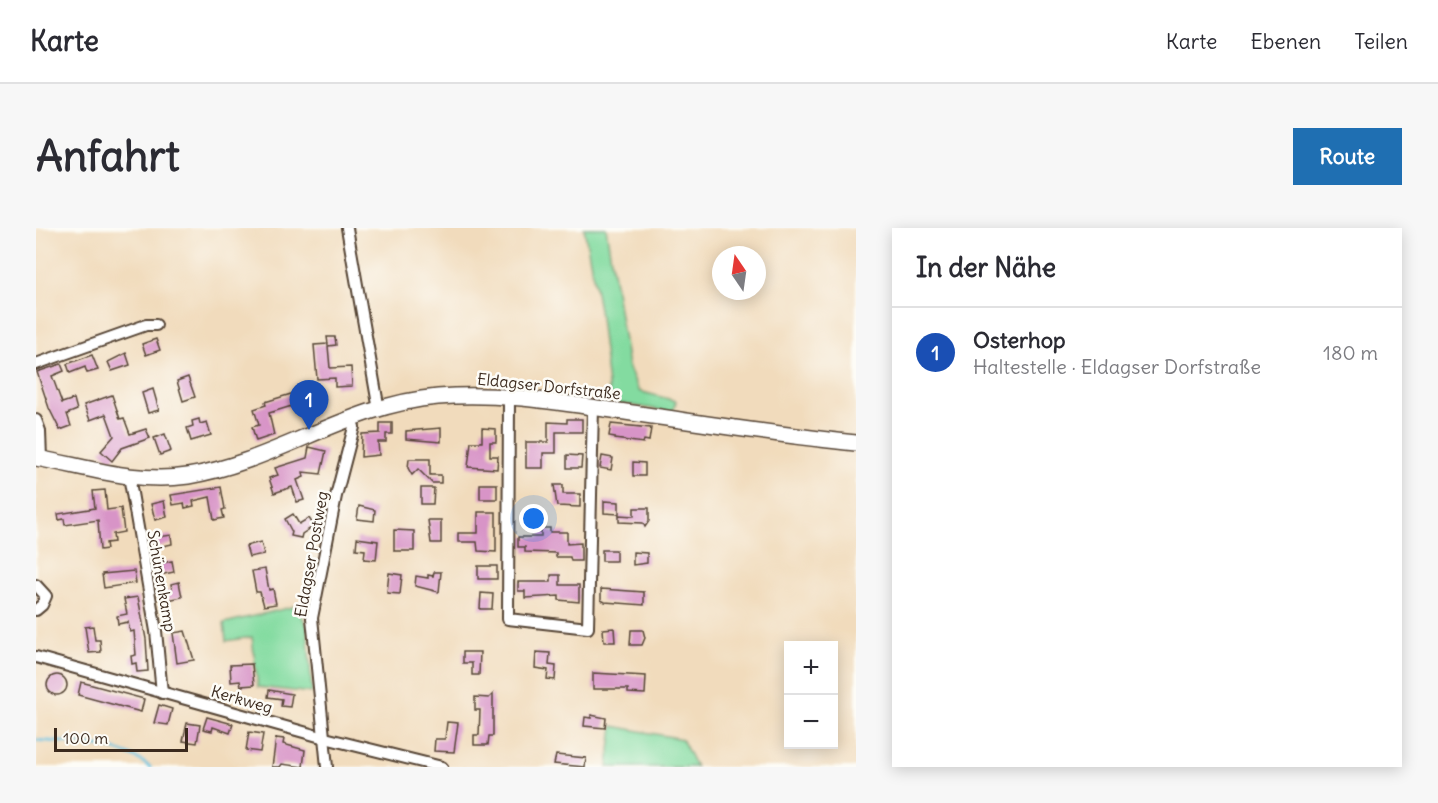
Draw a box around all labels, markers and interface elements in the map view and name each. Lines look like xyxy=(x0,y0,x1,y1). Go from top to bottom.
text: Karte xyxy=(30,23,99,59)
text: Karte xyxy=(1166,28,1217,55)
text: Ebenen xyxy=(1250,28,1321,55)
text: Teilen xyxy=(1354,28,1408,55)
button: Route xyxy=(1293,128,1402,185)
text: Anfahrt xyxy=(36,130,180,182)
north arrow xyxy=(712,246,766,300)
text: In der Nähe xyxy=(916,251,1056,284)
text: Osterhop xyxy=(973,326,1066,354)
text: 1 xyxy=(932,340,939,365)
text: 180 m xyxy=(1323,340,1378,365)
text: Haltestelle · Eldagser Dorfstraße xyxy=(973,354,1261,379)
street label: Eldagser Dorfstraße xyxy=(476,369,622,403)
pin: 1 xyxy=(290,380,328,430)
street label: Eldagser Postweg xyxy=(290,489,332,619)
your location xyxy=(519,504,548,533)
street label: Schünenkamp xyxy=(143,529,181,633)
map controls xyxy=(784,641,838,749)
button: + xyxy=(784,641,838,695)
street label: Kerkweg xyxy=(209,681,275,717)
button: − xyxy=(784,695,838,749)
scale bar xyxy=(54,725,188,752)
text: 100 m xyxy=(63,728,108,748)

